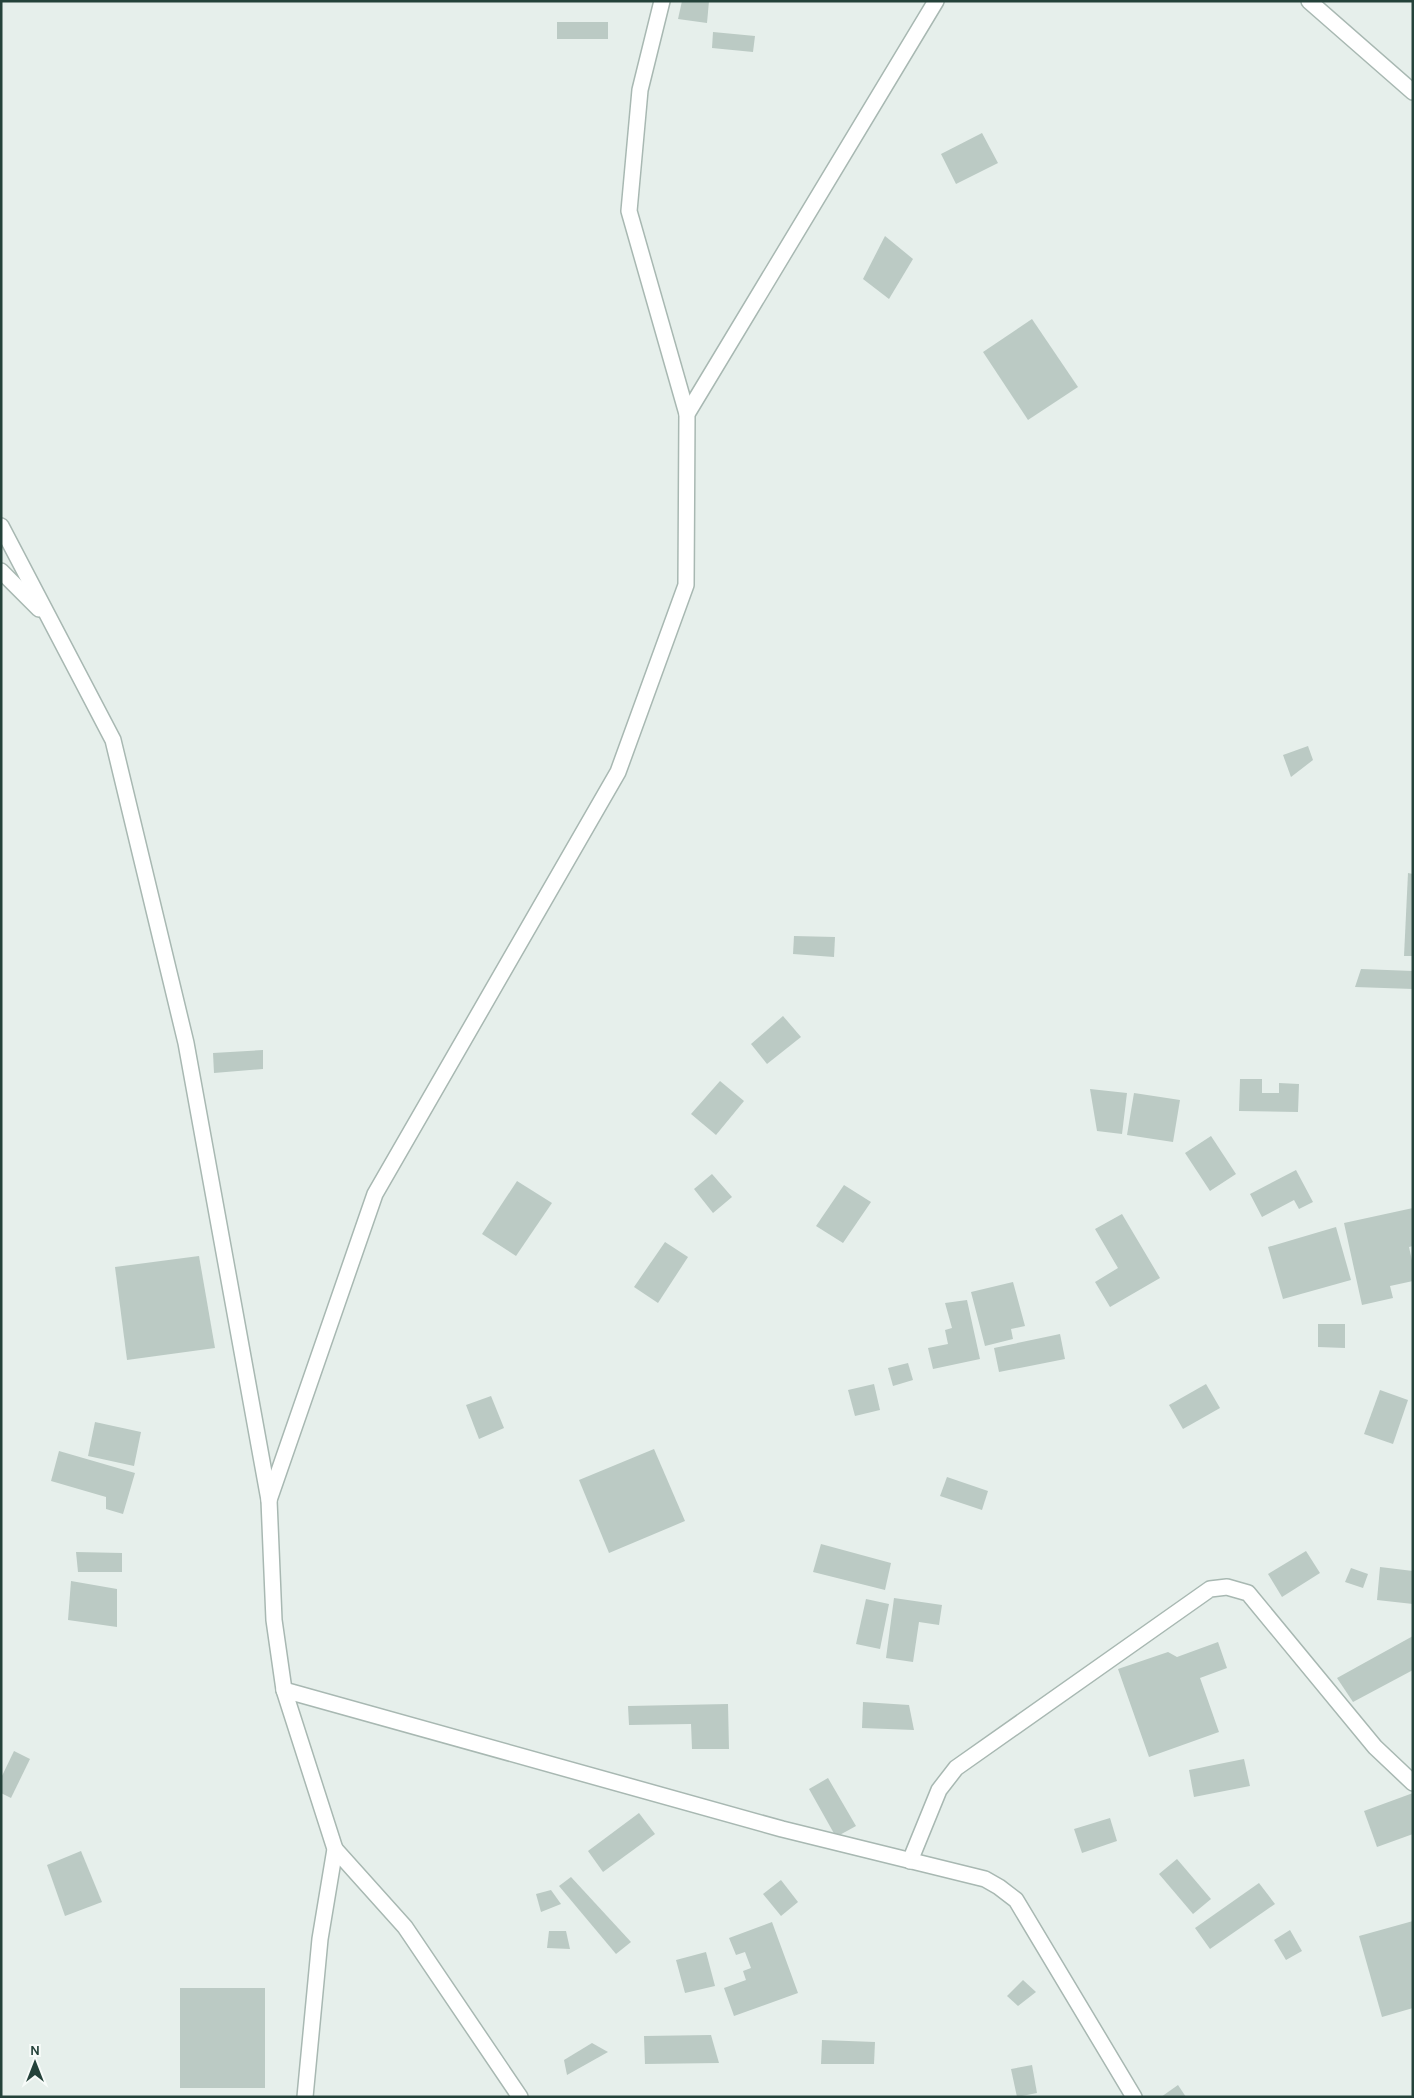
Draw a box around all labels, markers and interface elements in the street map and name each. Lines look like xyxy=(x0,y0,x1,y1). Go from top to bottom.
north arrow xyxy=(10,2038,60,2088)
text: N xyxy=(30,2042,40,2059)

